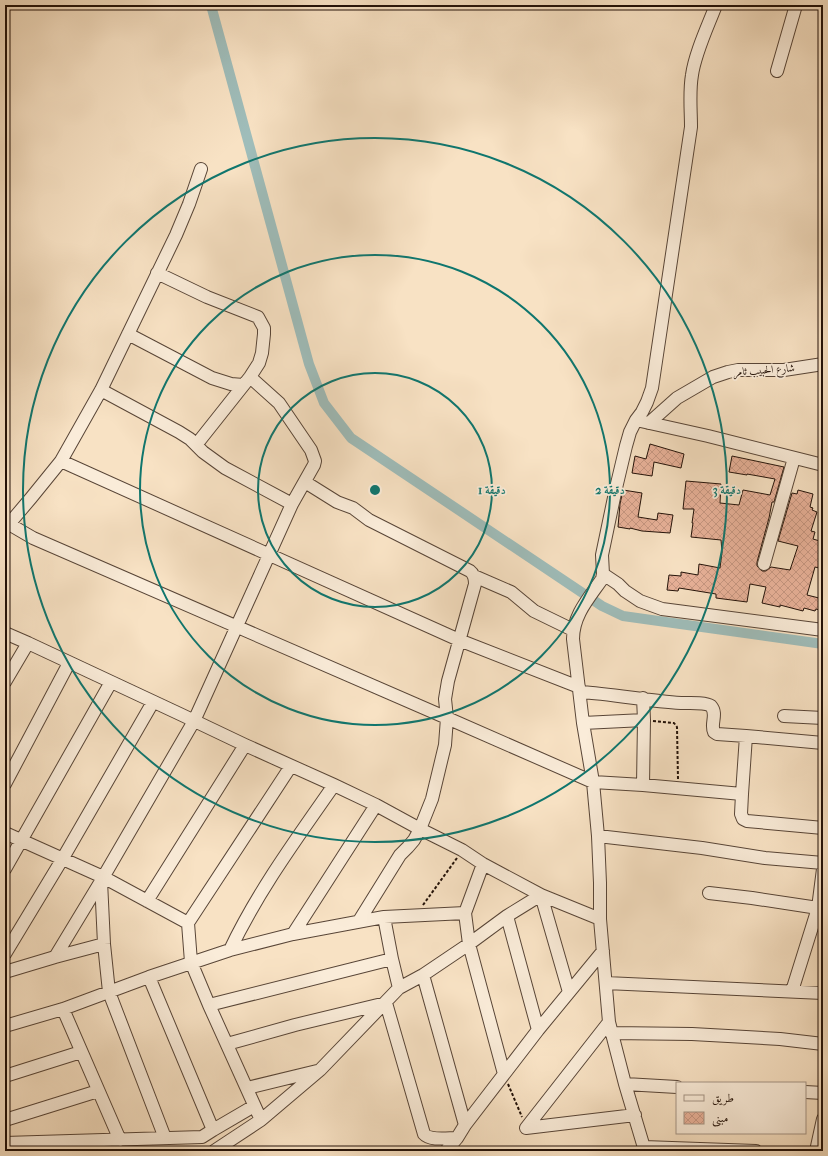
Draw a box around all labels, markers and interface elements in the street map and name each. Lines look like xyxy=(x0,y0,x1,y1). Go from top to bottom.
street label: شارع الحبيب ثامر xyxy=(733,361,796,382)
centre of rings xyxy=(368,483,382,497)
text: 1 دقيقة xyxy=(478,483,506,497)
text: 2 دقيقة xyxy=(595,483,625,497)
text: 3 دقيقة xyxy=(713,483,741,498)
legend xyxy=(676,1082,806,1134)
text: طريق xyxy=(712,1091,734,1106)
text: مبنى xyxy=(712,1111,728,1127)

